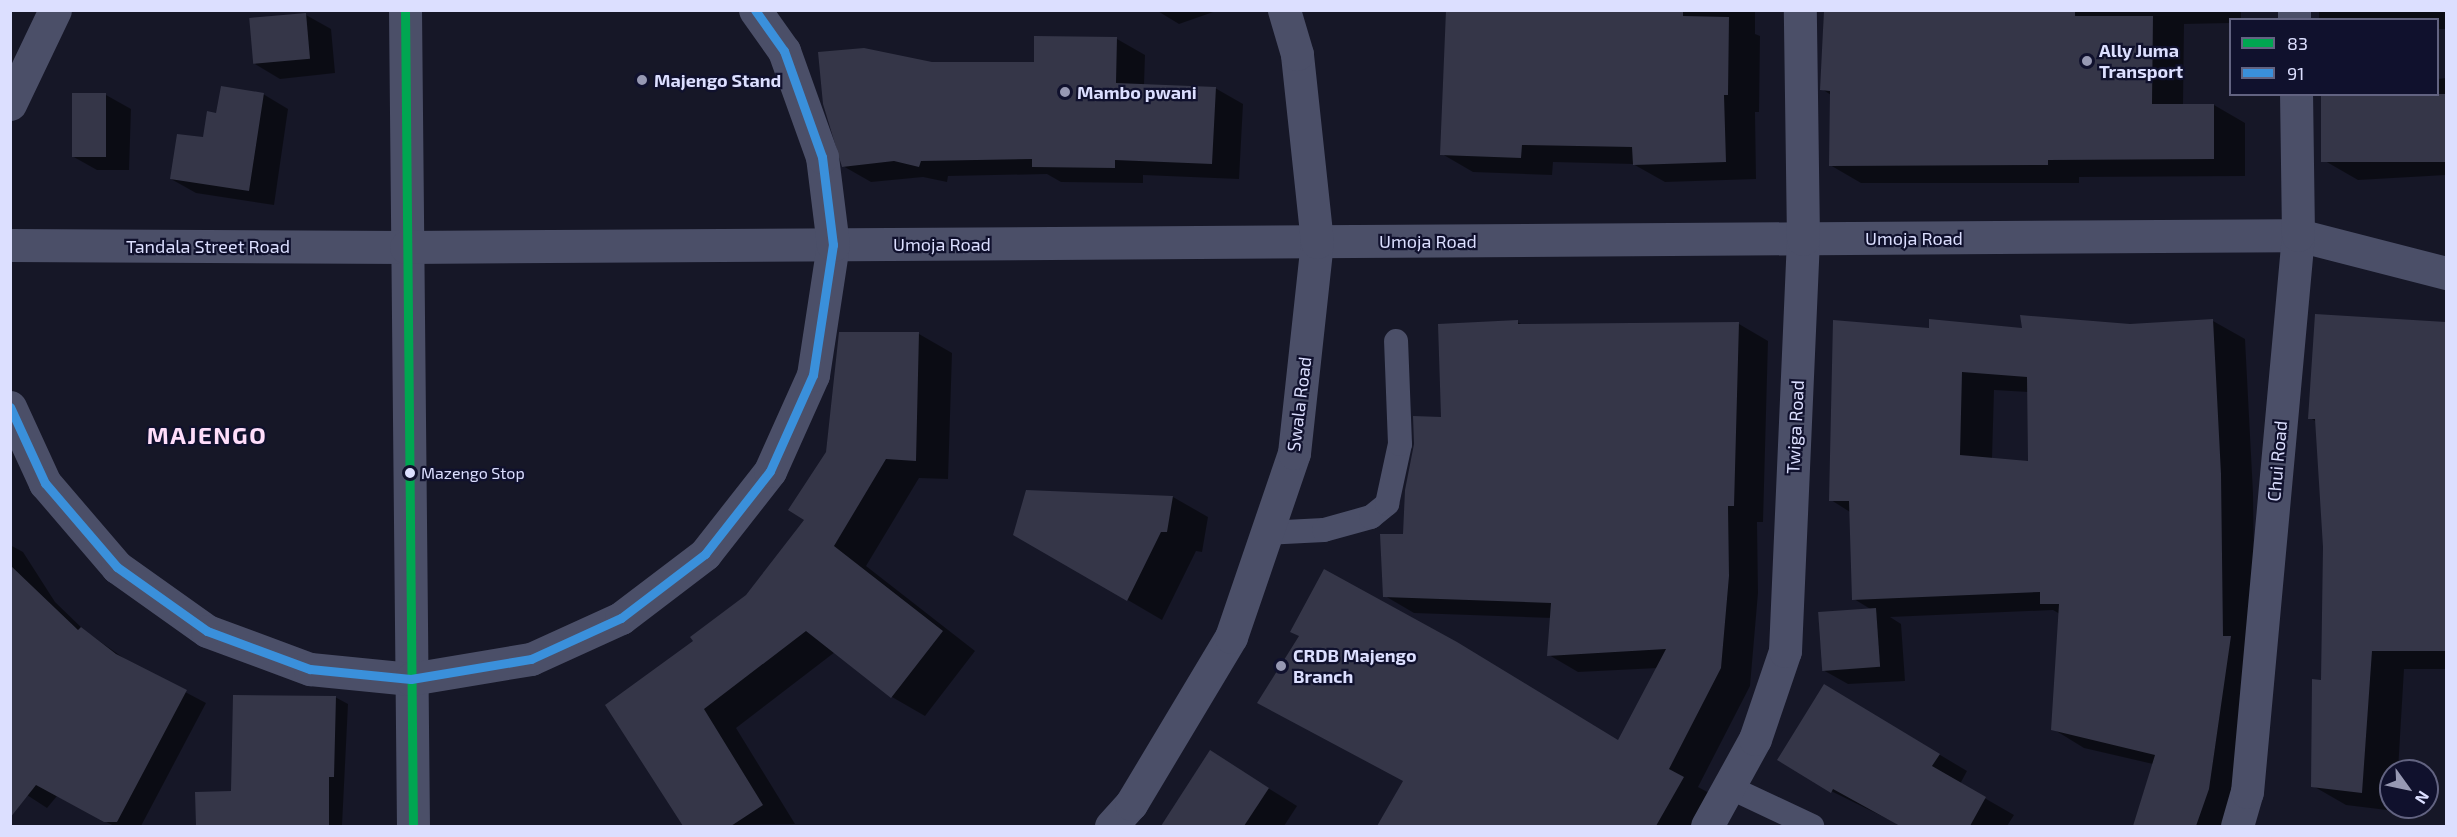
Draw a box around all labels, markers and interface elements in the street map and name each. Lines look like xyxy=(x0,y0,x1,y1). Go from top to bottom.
legend xyxy=(2229,18,2439,96)
text: 83 xyxy=(2287,32,2308,54)
place label: Ally Juma Transport xyxy=(2099,40,2183,82)
marker: Ally Juma Transport xyxy=(2080,54,2094,68)
text: 91 xyxy=(2287,62,2304,84)
place label: Majengo Stand xyxy=(654,69,781,91)
marker: Majengo Stand xyxy=(635,73,649,87)
place label: Mambo pwani xyxy=(1077,81,1197,103)
marker: Mambo pwani xyxy=(1058,85,1072,99)
street label: Umoja Road xyxy=(1865,227,1963,249)
street label: Umoja Road xyxy=(1379,230,1477,252)
street label: Umoja Road xyxy=(893,233,991,255)
street label: Tandala Street Road xyxy=(126,235,290,257)
street label: Swala Road xyxy=(1282,355,1316,453)
street label: Twiga Road xyxy=(1782,380,1808,474)
street label: Chui Road xyxy=(2263,420,2291,502)
district label: MAJENGO xyxy=(147,421,267,449)
place label: Mazengo Stop xyxy=(421,463,525,483)
marker: Mazengo Stop xyxy=(404,467,416,479)
place label: CRDB Majengo Branch xyxy=(1293,645,1417,688)
marker: CRDB Majengo Branch xyxy=(1274,659,1288,673)
north arrow xyxy=(2379,759,2439,819)
text: N xyxy=(2412,788,2434,808)

